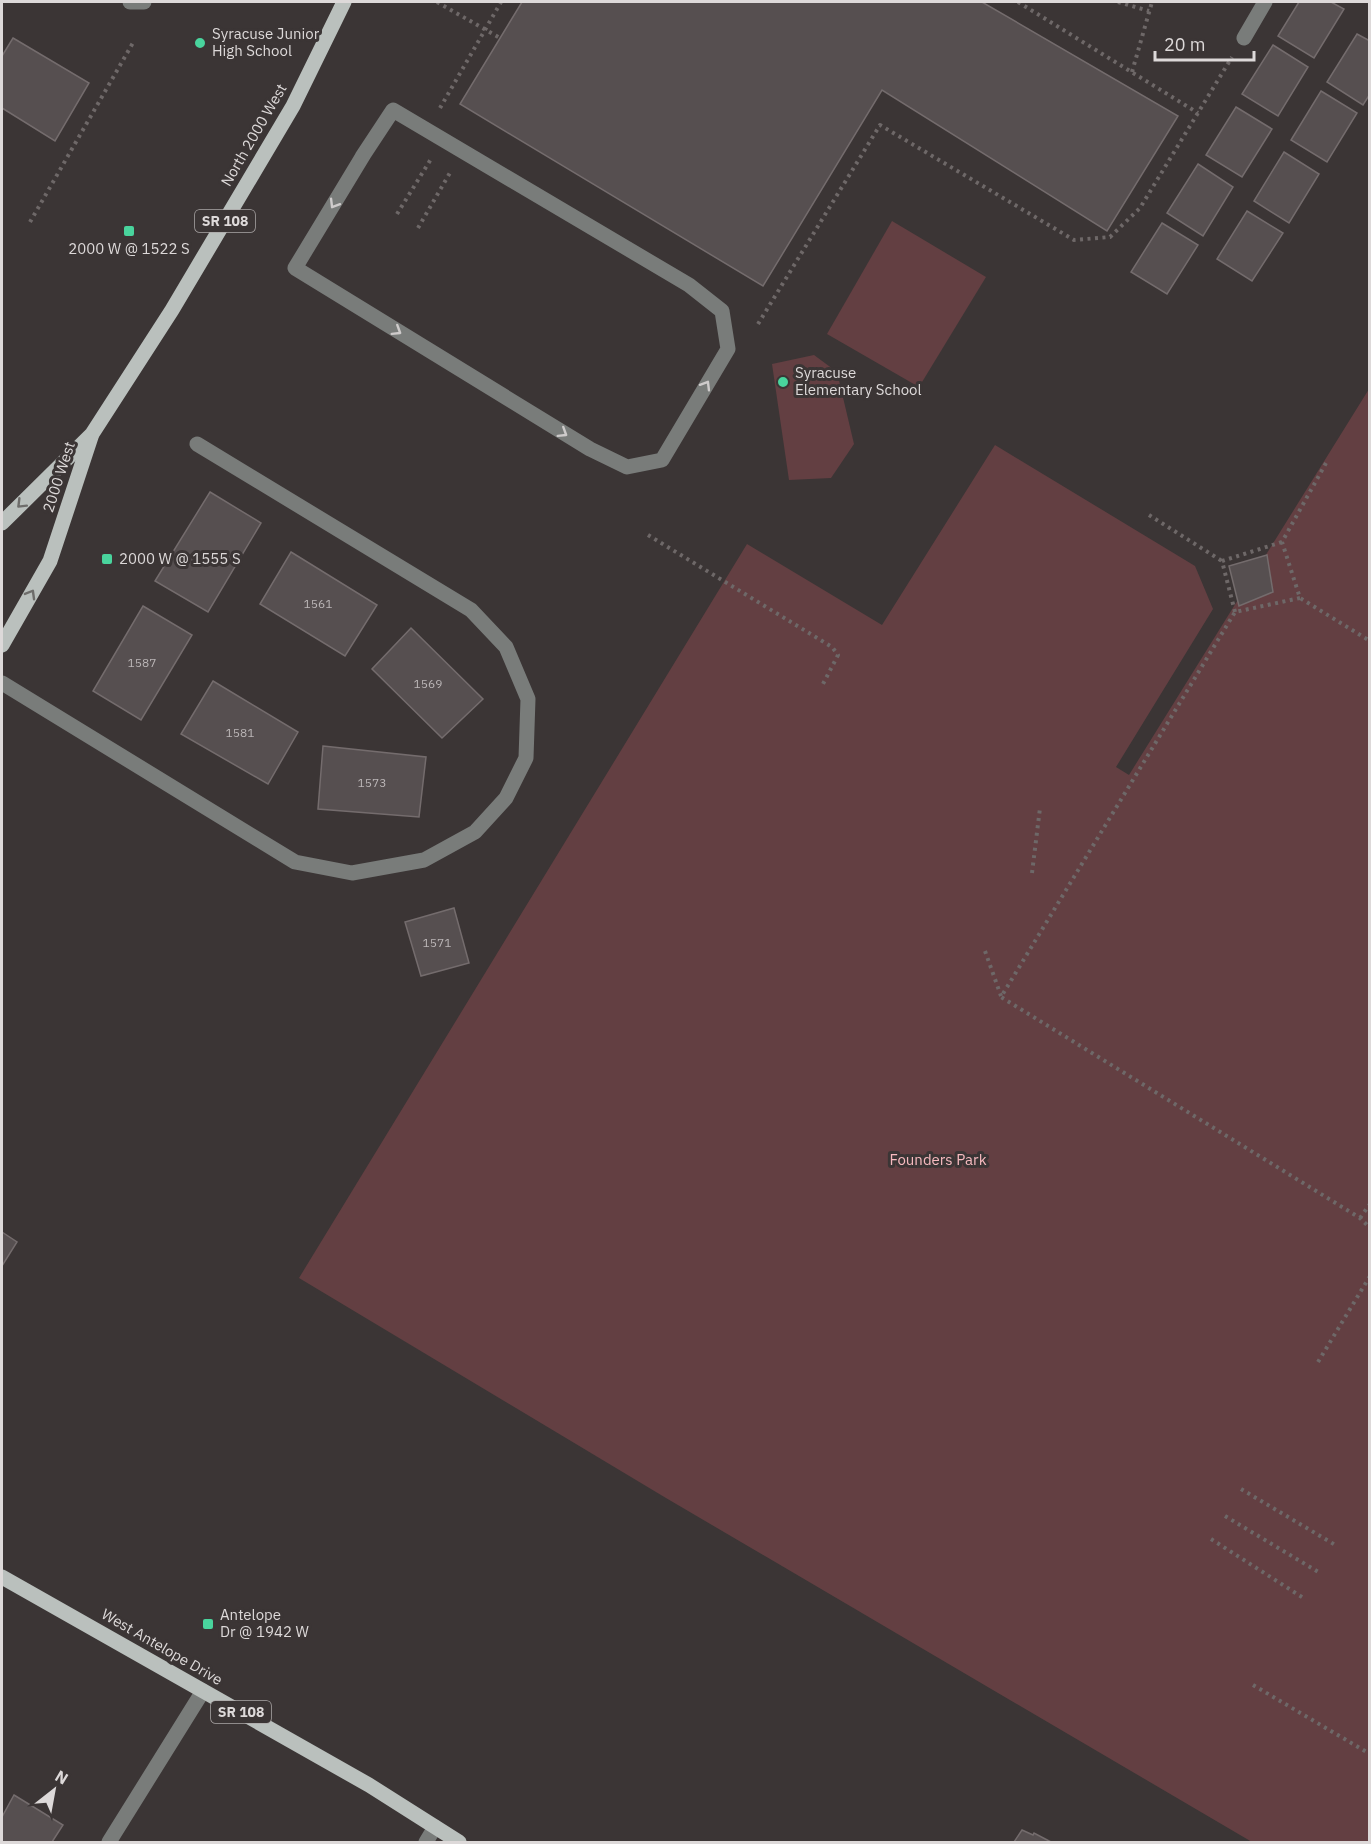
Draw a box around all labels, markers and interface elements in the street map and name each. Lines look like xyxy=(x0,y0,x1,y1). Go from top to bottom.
place label: Syracuse Junior High School xyxy=(212,24,320,60)
scale bar xyxy=(1155,24,1254,62)
text: 20 m xyxy=(1164,33,1206,56)
marker: Syracuse Junior High School xyxy=(193,36,207,50)
street label: North 2000 West xyxy=(217,80,291,189)
one-way arrow xyxy=(329,198,341,208)
road number: SR 108 xyxy=(195,210,255,232)
marker: 2000 W @ 1522 S xyxy=(122,224,136,238)
place label: 2000 W @ 1522 S xyxy=(68,239,190,258)
one-way arrow xyxy=(391,323,401,335)
place label: Syracuse Elementary School xyxy=(795,363,922,399)
marker: Syracuse Elementary School xyxy=(776,375,790,389)
one-way arrow xyxy=(699,381,711,391)
one-way arrow xyxy=(557,425,567,437)
street label: 2000 West xyxy=(38,439,79,515)
one-way arrow xyxy=(17,497,28,508)
place label: 2000 W @ 1555 S xyxy=(119,549,241,568)
marker: 2000 W @ 1555 S xyxy=(100,552,114,566)
one-way arrow xyxy=(24,590,35,601)
house number: 1561 xyxy=(304,596,332,611)
house number: 1587 xyxy=(128,655,156,670)
house number: 1569 xyxy=(414,676,442,691)
house number: 1581 xyxy=(226,725,254,740)
house number: 1573 xyxy=(358,775,386,790)
house number: 1571 xyxy=(423,935,451,950)
park label: Founders Park xyxy=(889,1150,987,1169)
street label: West Antelope Drive xyxy=(98,1604,226,1689)
place label: Antelope Dr @ 1942 W xyxy=(220,1605,310,1641)
marker: Antelope Dr @ 1942 W xyxy=(201,1617,215,1631)
road number: SR 108 xyxy=(211,1701,271,1723)
north arrow xyxy=(24,1760,84,1820)
text: N xyxy=(52,1766,72,1789)

